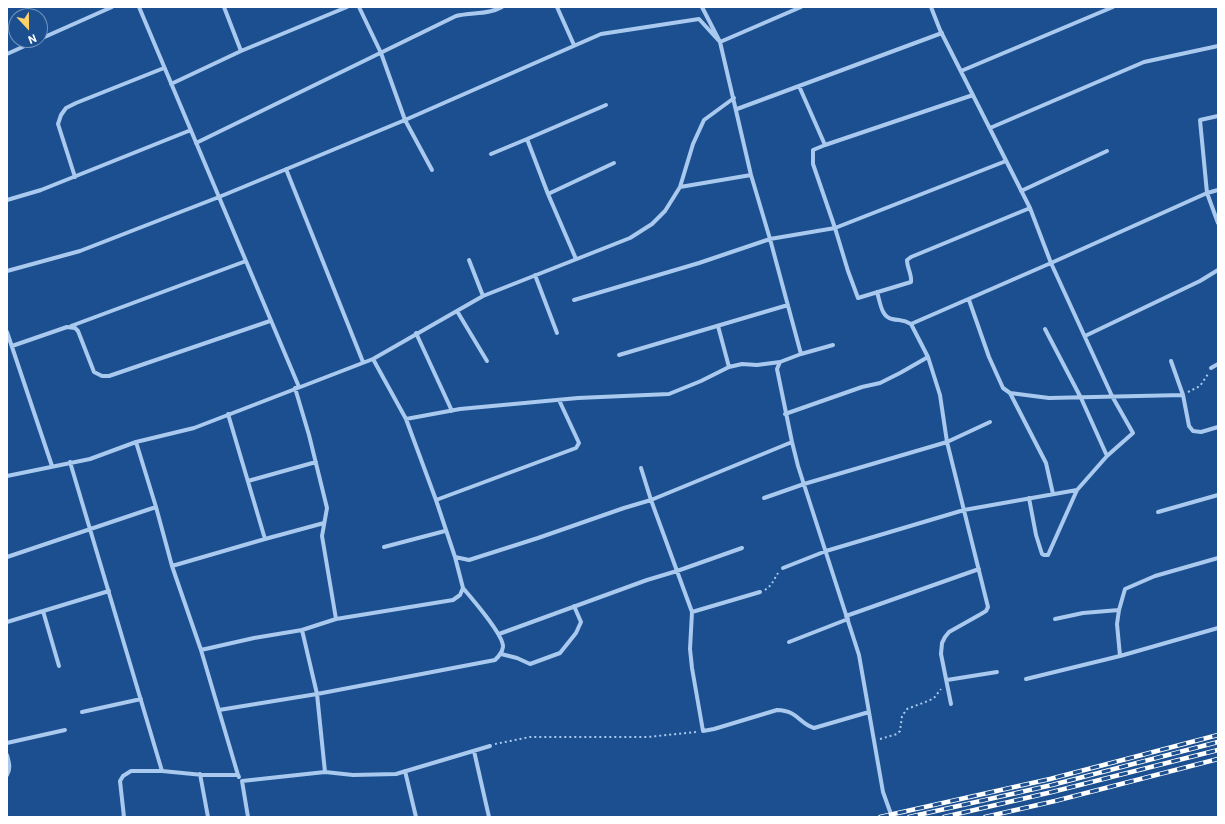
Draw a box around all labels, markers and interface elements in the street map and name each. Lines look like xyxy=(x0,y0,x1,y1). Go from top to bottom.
north arrow xyxy=(8,8,48,48)
text: N xyxy=(26,31,38,46)

